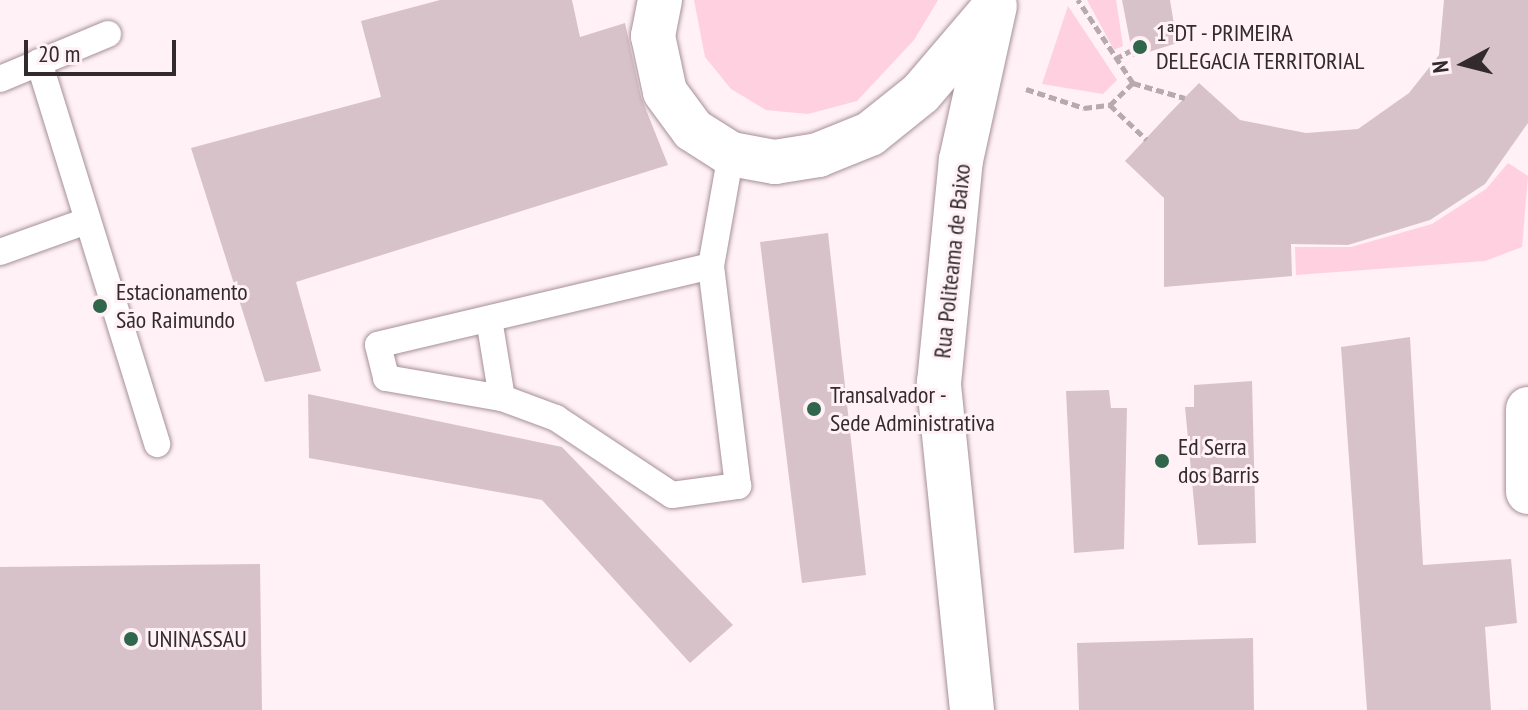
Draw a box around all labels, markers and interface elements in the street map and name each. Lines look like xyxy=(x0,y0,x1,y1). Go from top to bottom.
place label: 1ªDT - PRIMEIRA DELEGACIA TERRITORIAL xyxy=(1156,19,1366,75)
scale bar xyxy=(28,24,180,74)
north arrow xyxy=(1424,24,1504,104)
text: 20 m xyxy=(38,38,80,69)
marker: 1ªDT - PRIMEIRA DELEGACIA TERRITORIAL xyxy=(1131,38,1149,56)
text: N xyxy=(1426,59,1455,75)
street label: Rua Politeama de Baixo xyxy=(927,162,977,360)
place label: Estacionamento São Raimundo xyxy=(116,278,248,334)
marker: Estacionamento São Raimundo xyxy=(91,297,109,315)
place label: Transalvador - Sede Administrativa xyxy=(830,381,996,437)
marker: Transalvador - Sede Administrativa xyxy=(805,400,823,418)
place label: Ed Serra dos Barris xyxy=(1178,433,1259,489)
marker: Ed Serra dos Barris xyxy=(1153,452,1171,470)
place label: UNINASSAU xyxy=(147,625,247,653)
marker: UNINASSAU xyxy=(122,630,140,648)

